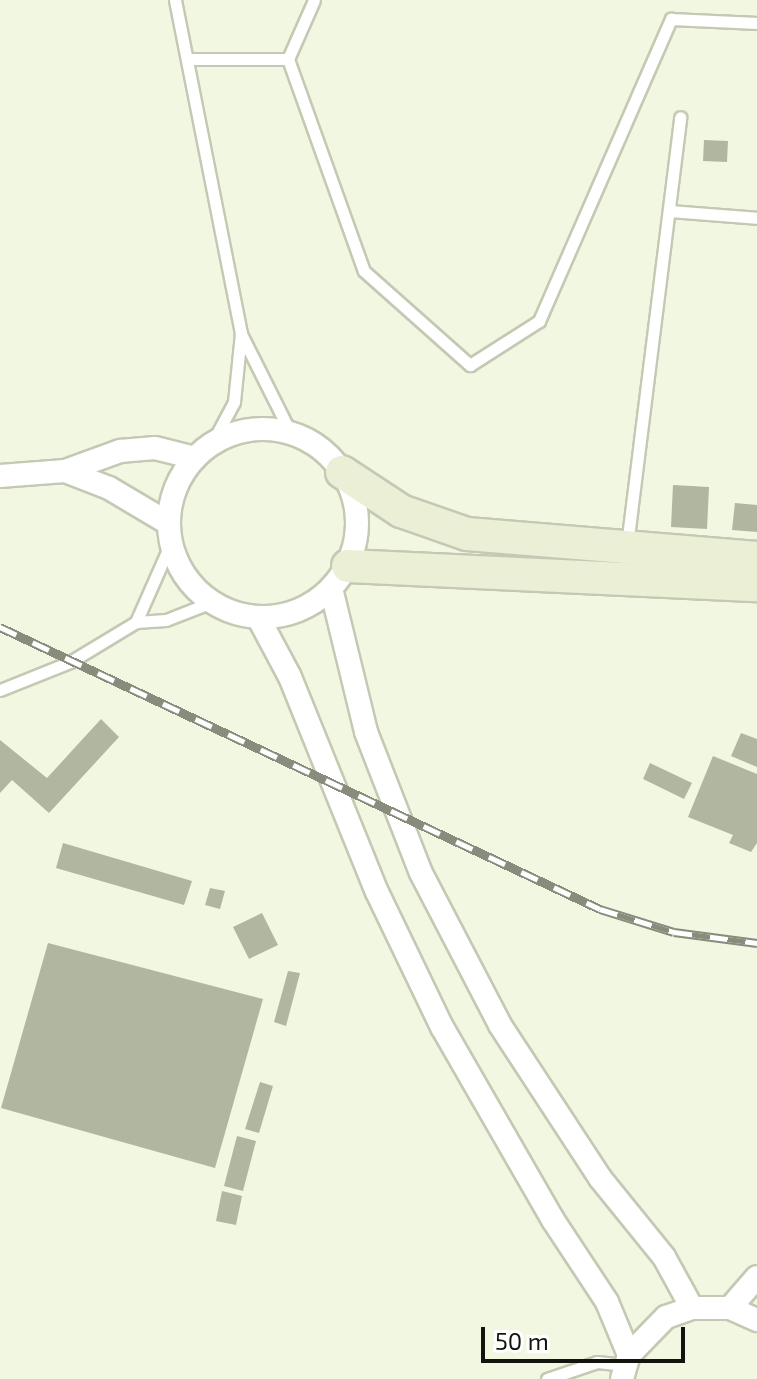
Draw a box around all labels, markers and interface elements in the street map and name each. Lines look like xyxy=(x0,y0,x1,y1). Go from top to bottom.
scale bar xyxy=(485,1311,689,1361)
text: 50 m xyxy=(495,1326,549,1355)

